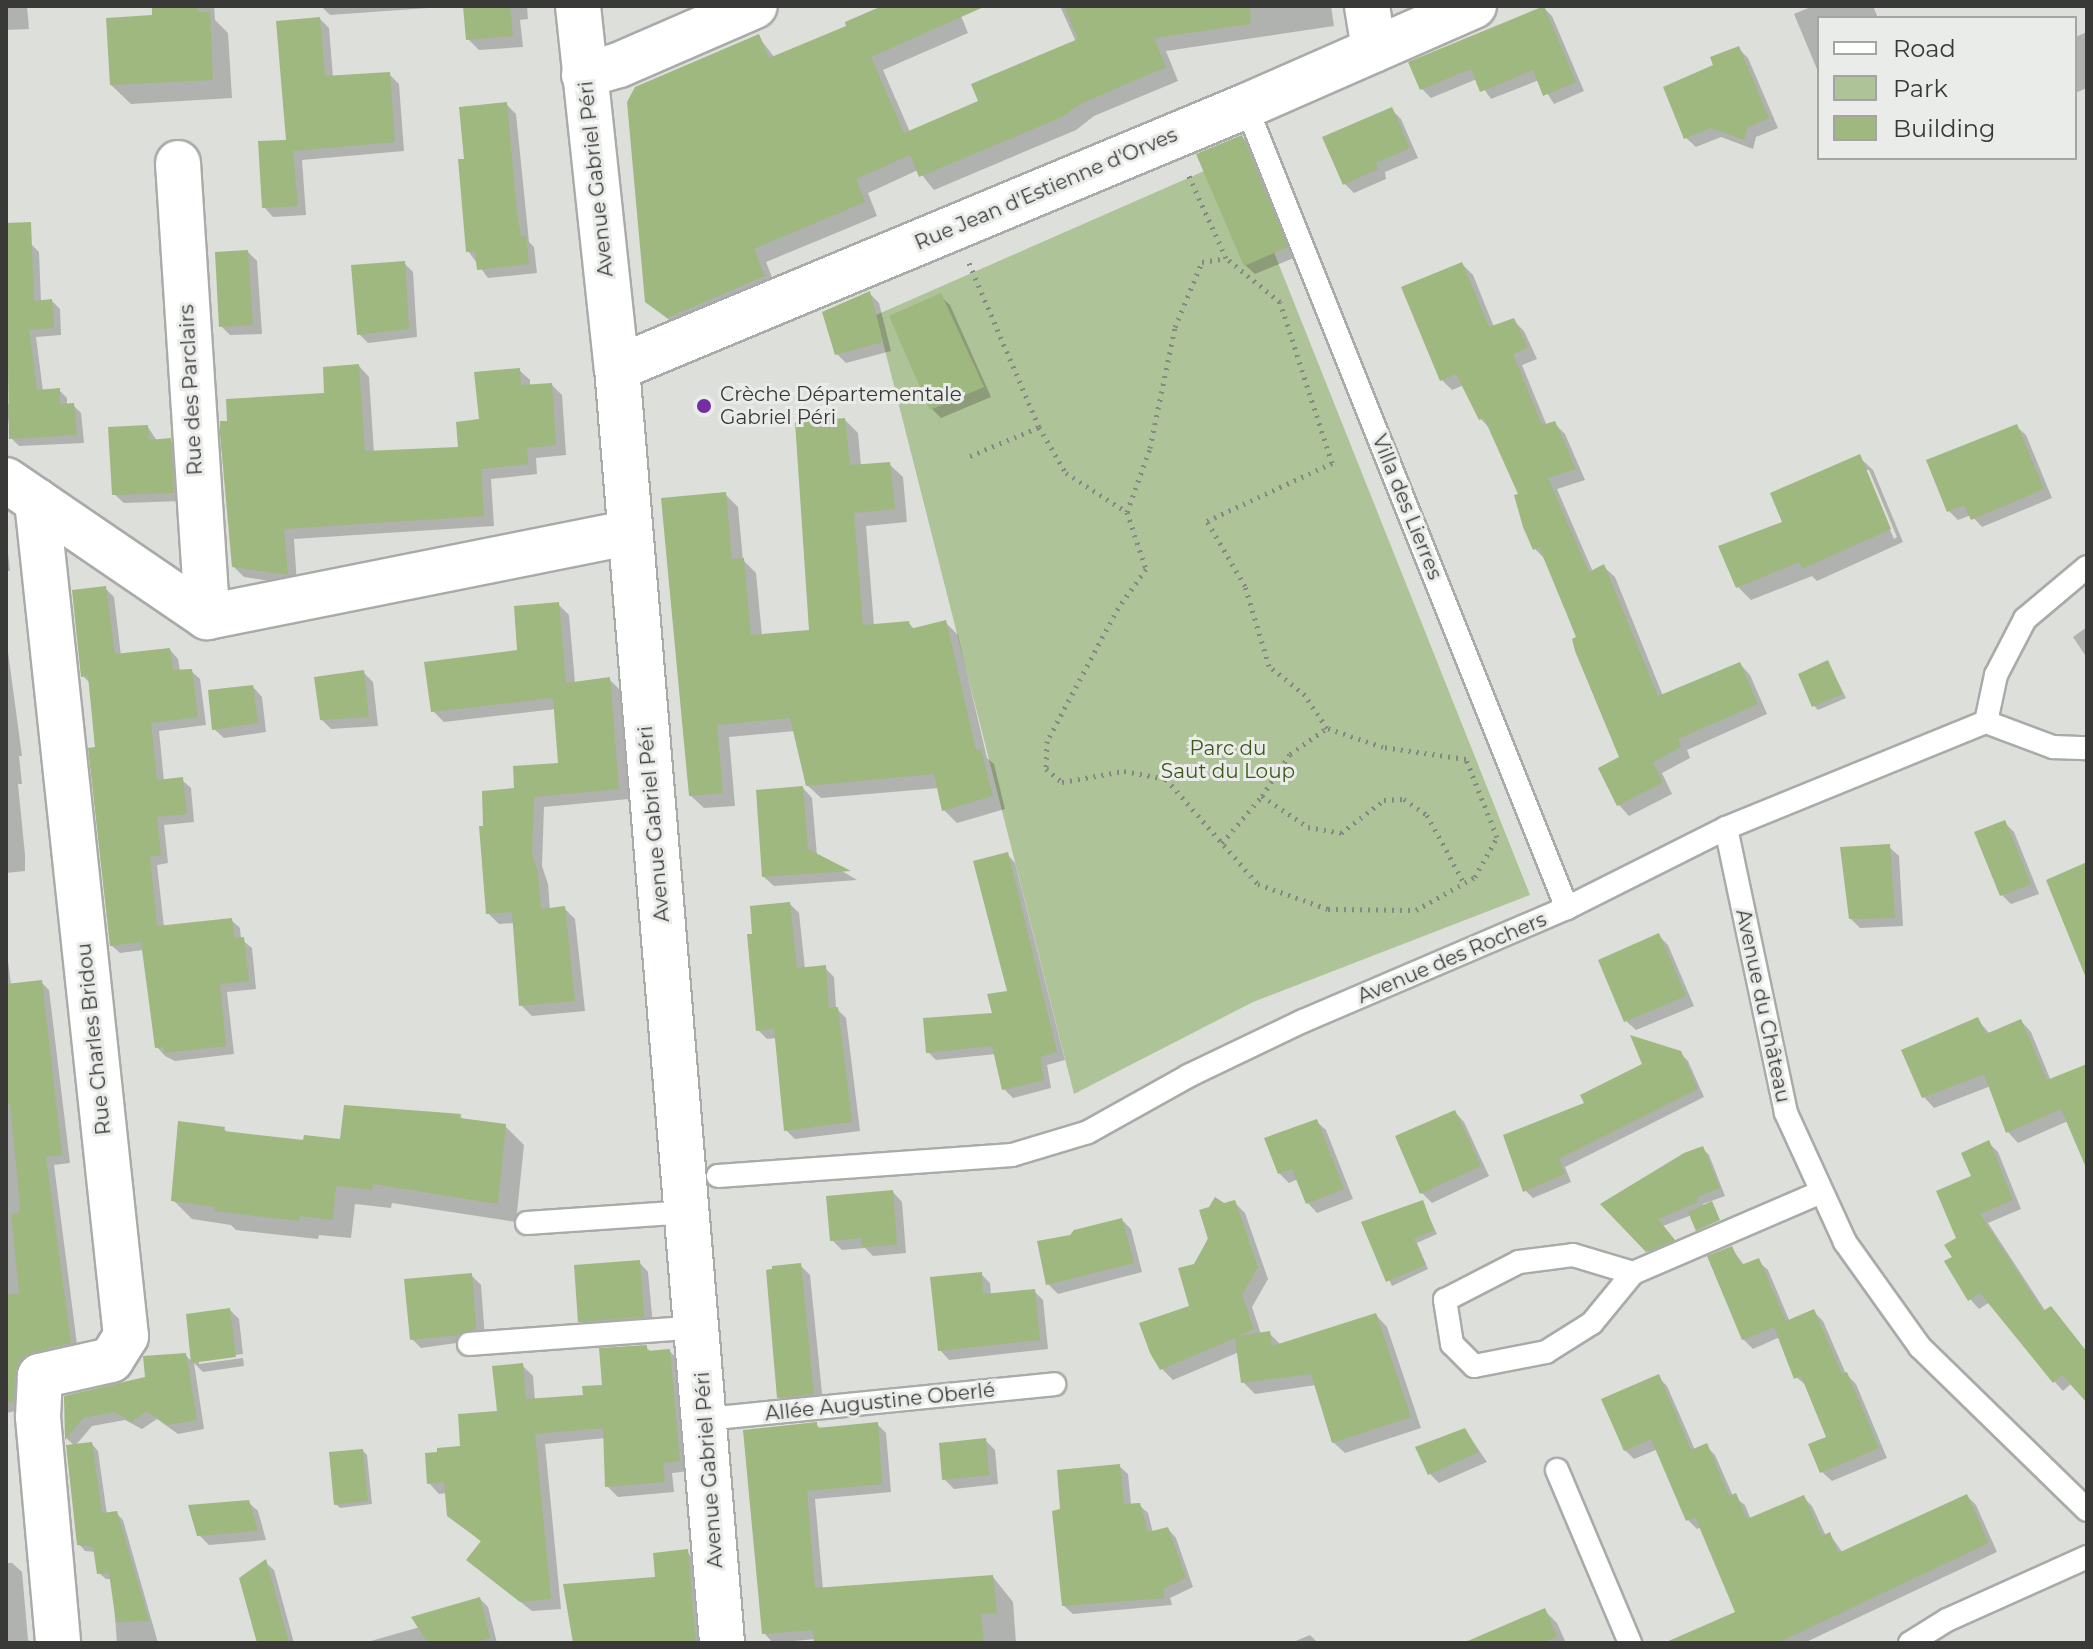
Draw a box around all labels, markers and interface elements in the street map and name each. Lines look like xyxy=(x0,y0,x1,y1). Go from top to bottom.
legend xyxy=(1817,16,2077,160)
text: Road xyxy=(1893,34,1956,63)
text: Park xyxy=(1893,74,1948,103)
street label: Avenue Gabriel Péri xyxy=(574,80,618,278)
text: Building xyxy=(1893,114,1996,143)
street label: Rue Jean d'Estienne d'Orves xyxy=(911,123,1181,255)
street label: Rue des Parclairs xyxy=(175,304,207,476)
place label: Crèche Départementale Gabriel Péri xyxy=(720,382,962,429)
marker: Crèche Départementale Gabriel Péri xyxy=(695,397,713,415)
street label: Villa des Lierres xyxy=(1367,431,1447,583)
street label: Avenue Gabriel Péri xyxy=(633,725,675,923)
park label: Parc du Saut du Loup xyxy=(1161,736,1295,783)
street label: Avenue des Rochers xyxy=(1354,907,1550,1009)
street label: Avenue du Château xyxy=(1731,907,1795,1105)
street label: Rue Charles Bridou xyxy=(72,942,116,1136)
street label: Avenue Gabriel Péri xyxy=(690,1371,728,1569)
street label: Allée Augustine Oberlé xyxy=(764,1378,996,1426)

